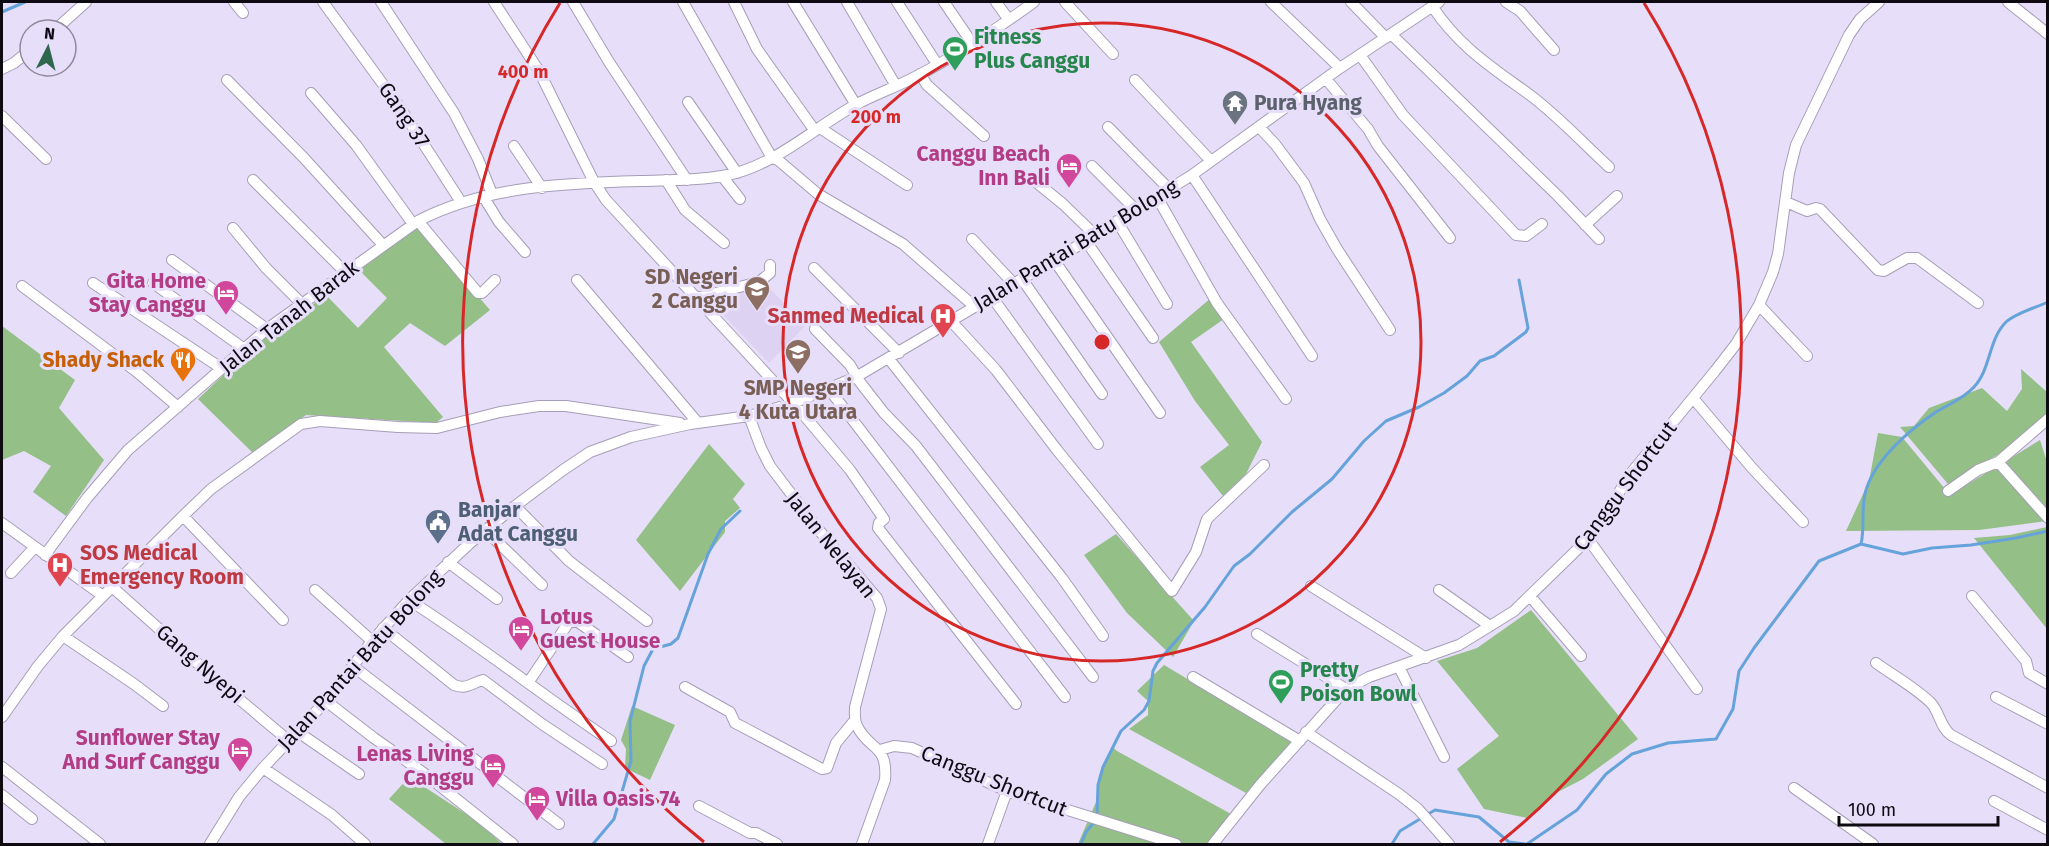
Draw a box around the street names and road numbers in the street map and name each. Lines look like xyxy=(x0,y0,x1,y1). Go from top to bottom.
street label: Gang 37 xyxy=(373,77,435,153)
street label: Jalan Pantai Batu Bolong xyxy=(969,174,1183,316)
street label: Jalan Tanah Barak xyxy=(214,254,364,379)
street label: Canggu Shortcut xyxy=(1568,416,1682,556)
street label: Jalan Nelayan xyxy=(780,486,882,604)
street label: Jalan Pantai Batu Bolong xyxy=(272,564,448,756)
street label: Gang Nyepi xyxy=(151,619,249,709)
street label: Canggu Shortcut xyxy=(917,740,1071,822)

